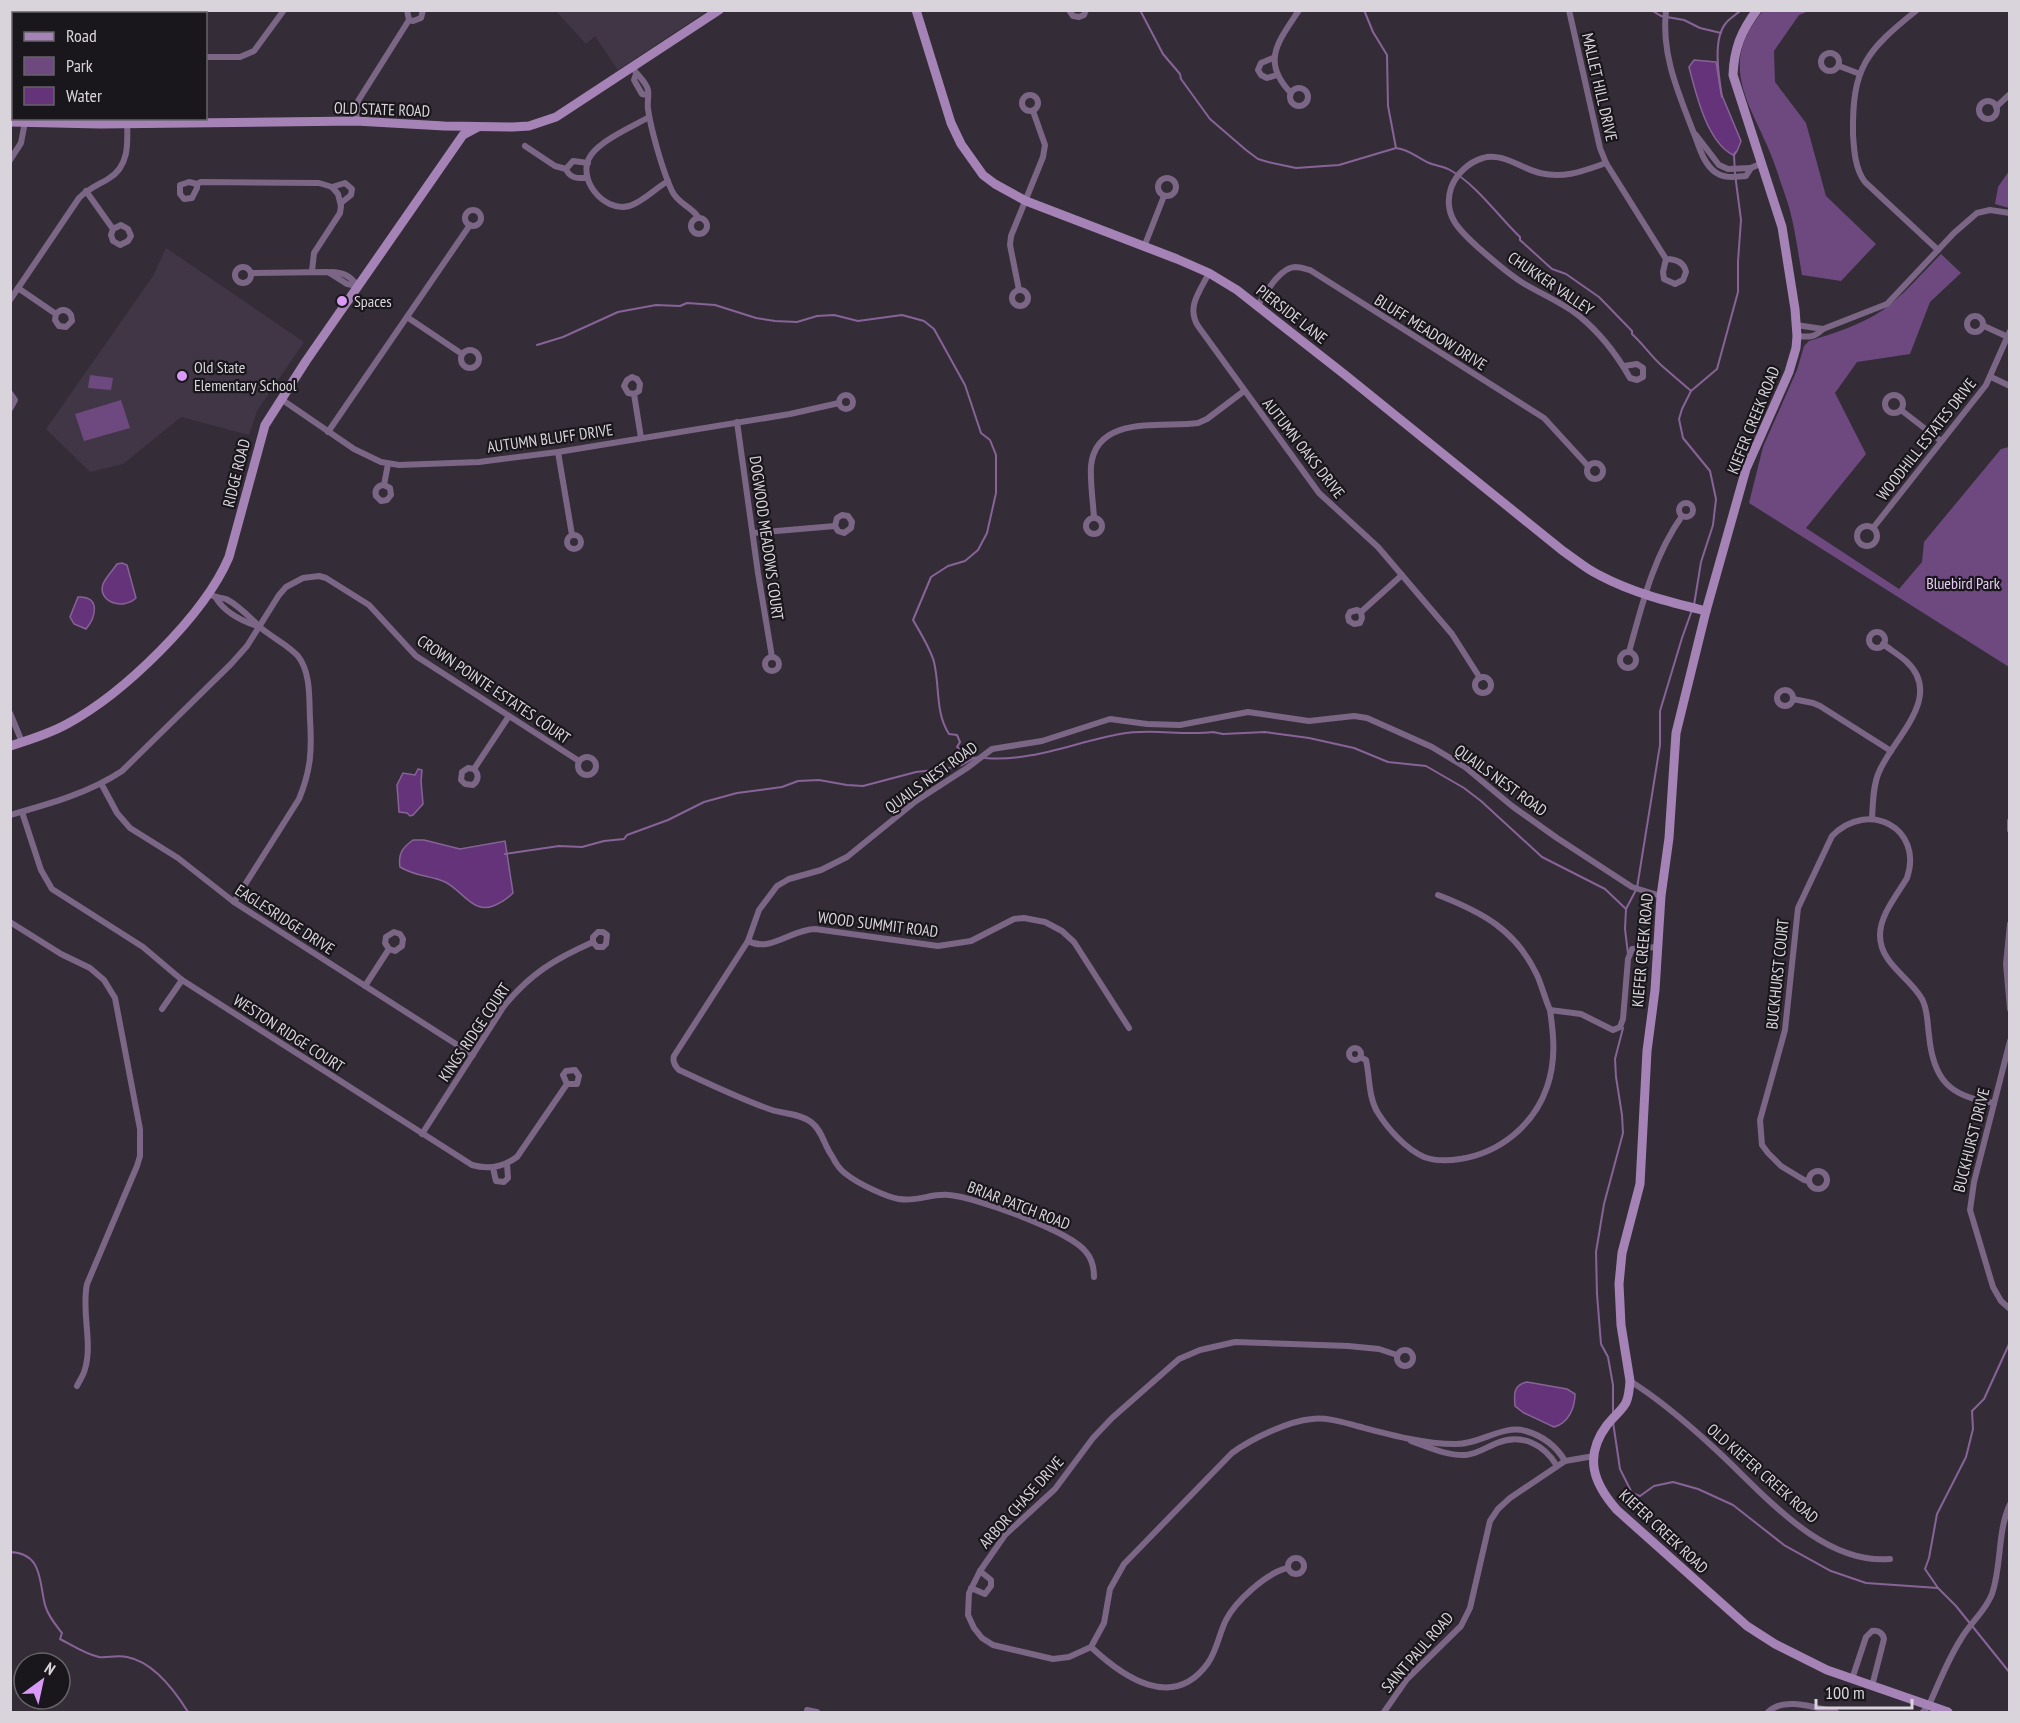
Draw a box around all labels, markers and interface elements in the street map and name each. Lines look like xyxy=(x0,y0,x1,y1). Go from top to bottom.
legend xyxy=(12,12,207,120)
text: Road xyxy=(66,24,97,47)
street label: MALLET HILL DRIVE xyxy=(1578,31,1622,143)
text: Park xyxy=(66,54,93,77)
text: Water xyxy=(66,84,102,107)
street label: OLD STATE ROAD xyxy=(334,97,430,121)
street label: CHUKKER VALLEY xyxy=(1504,247,1598,319)
street label: PIERSIDE LANE xyxy=(1253,280,1332,348)
street label: BLUFF MEADOW DRIVE xyxy=(1371,289,1491,375)
place label: Spaces xyxy=(354,291,392,311)
marker: Spaces xyxy=(335,294,349,308)
place label: Old State Elementary School xyxy=(194,357,297,395)
street label: KIEFER CREEK ROAD xyxy=(1722,363,1784,477)
marker: Old State Elementary School xyxy=(175,369,189,383)
street label: WOODHILL ESTATES DRIVE xyxy=(1872,374,1980,504)
street label: AUTUMN OAKS DRIVE xyxy=(1259,394,1349,502)
street label: AUTUMN BLUFF DRIVE xyxy=(486,419,614,457)
street label: RIDGE ROAD xyxy=(218,437,254,509)
street label: DOGWOOD MEADOWS COURT xyxy=(746,455,788,621)
park label: Bluebird Park xyxy=(1926,573,2001,593)
street label: CROWN POINTE ESTATES COURT xyxy=(414,630,574,748)
street label: QUAILS NEST ROAD xyxy=(881,737,981,817)
street label: QUAILS NEST ROAD xyxy=(1451,740,1551,820)
street label: EAGLESRIDGE DRIVE xyxy=(232,879,339,959)
street label: KIEFER CREEK ROAD xyxy=(1627,892,1657,1008)
street label: WOOD SUMMIT ROAD xyxy=(817,907,939,941)
street label: BUCKHURST COURT xyxy=(1761,918,1793,1030)
street label: KINGS RIDGE COURT xyxy=(434,979,514,1085)
street label: WESTON RIDGE COURT xyxy=(230,990,348,1076)
street label: BUCKHURST DRIVE xyxy=(1948,1086,1994,1194)
street label: BRIAR PATCH ROAD xyxy=(965,1176,1073,1234)
street label: OLD KIEFER CREEK ROAD xyxy=(1703,1419,1823,1527)
street label: ARBOR CHASE DRIVE xyxy=(974,1452,1068,1552)
street label: KIEFER CREEK ROAD xyxy=(1615,1485,1713,1577)
street label: SAINT PAUL ROAD xyxy=(1377,1608,1457,1696)
north arrow xyxy=(12,1651,72,1711)
text: N xyxy=(41,1658,59,1679)
scale bar xyxy=(1816,1672,1912,1710)
text: 100 m xyxy=(1825,1681,1865,1704)

